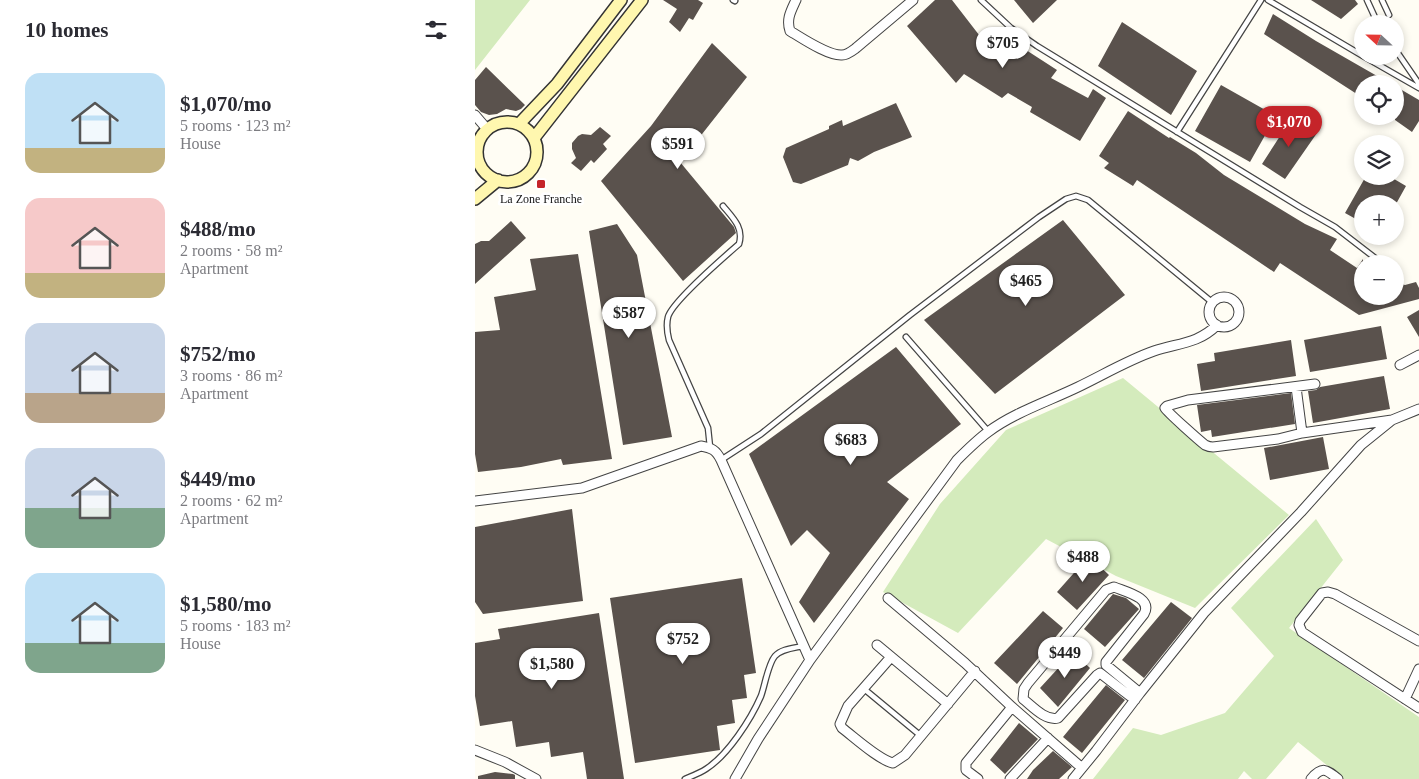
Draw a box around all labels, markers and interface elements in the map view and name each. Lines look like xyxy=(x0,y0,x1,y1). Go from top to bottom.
north arrow xyxy=(1354,15,1404,65)
map controls xyxy=(1354,15,1404,305)
icon: filters xyxy=(422,16,450,44)
text: 10 homes xyxy=(25,18,108,42)
pin: $705 xyxy=(973,27,1033,69)
text: $705 xyxy=(987,34,1019,51)
button: locate xyxy=(1354,75,1404,125)
text: $1,070/mo xyxy=(180,92,272,116)
icon: home xyxy=(65,93,125,153)
pin: $1,070 xyxy=(1248,106,1330,148)
text: $1,070 xyxy=(1267,113,1311,130)
text: 5 rooms · 123 m² xyxy=(180,117,291,134)
pin: $591 xyxy=(648,128,708,170)
text: House xyxy=(180,135,221,152)
text: $591 xyxy=(662,135,694,152)
button: layers xyxy=(1354,135,1404,185)
marker: La Zone Franche xyxy=(535,178,547,190)
place label: La Zone Franche xyxy=(500,192,582,206)
button: + xyxy=(1354,195,1404,245)
text: $488/mo xyxy=(180,217,256,241)
icon: home xyxy=(65,218,125,278)
text: 2 rooms · 58 m² xyxy=(180,242,283,259)
button: − xyxy=(1354,255,1404,305)
text: Apartment xyxy=(180,260,248,277)
pin: $465 xyxy=(996,264,1056,307)
text: $465 xyxy=(1010,272,1042,289)
pin: $587 xyxy=(599,296,659,339)
text: $587 xyxy=(613,304,645,321)
text: $752/mo xyxy=(180,342,256,366)
icon: home xyxy=(65,343,125,403)
text: 3 rooms · 86 m² xyxy=(180,367,283,384)
text: Apartment xyxy=(180,385,248,402)
pin: $683 xyxy=(821,424,881,466)
text: $683 xyxy=(835,431,867,448)
text: $449/mo xyxy=(180,467,256,491)
icon: home xyxy=(65,468,125,528)
text: 2 rooms · 62 m² xyxy=(180,492,283,509)
text: Apartment xyxy=(180,510,248,527)
pin: $488 xyxy=(1053,540,1113,583)
text: $488 xyxy=(1067,548,1099,565)
text: $1,580/mo xyxy=(180,592,272,616)
icon: home xyxy=(65,593,125,653)
text: 5 rooms · 183 m² xyxy=(180,617,291,634)
pin: $752 xyxy=(653,622,713,665)
text: $752 xyxy=(667,630,699,647)
text: House xyxy=(180,635,221,652)
pin: $449 xyxy=(1035,636,1095,679)
text: $449 xyxy=(1049,644,1081,661)
pin: $1,580 xyxy=(511,648,593,690)
text: $1,580 xyxy=(530,655,574,672)

